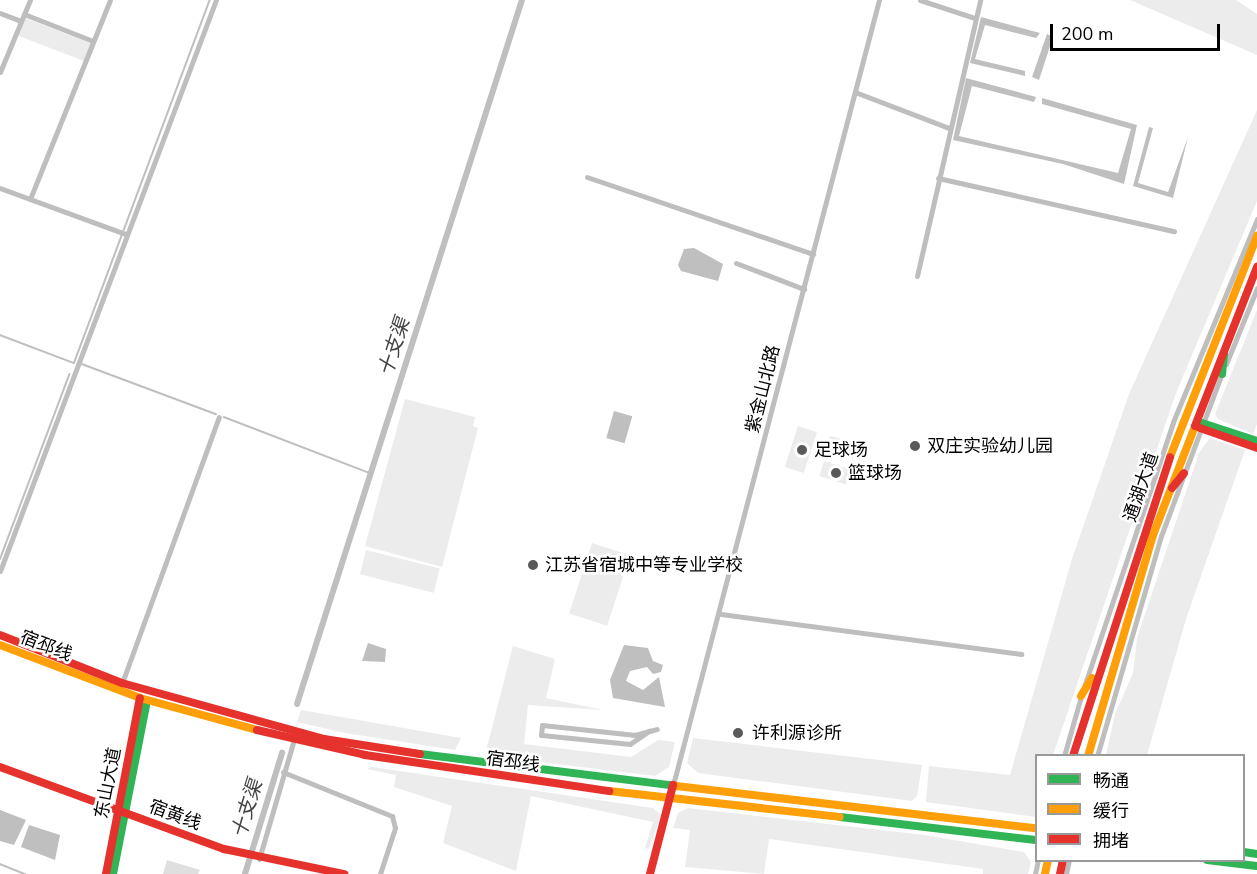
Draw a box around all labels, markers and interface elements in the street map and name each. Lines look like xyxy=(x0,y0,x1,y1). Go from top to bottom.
scale bar xyxy=(1053,12,1222,50)
text: 200 m xyxy=(1061,22,1113,46)
water label: 十支渠 xyxy=(373,315,415,379)
street label: 紫金山北路 xyxy=(742,343,784,435)
place label: 双庄实验幼儿园 xyxy=(927,435,1053,457)
place label: 足球场 xyxy=(814,439,868,461)
marker: 双庄实验幼儿园 xyxy=(908,439,922,453)
marker: 足球场 xyxy=(795,443,809,457)
street label: 通湖大道 xyxy=(1119,449,1163,525)
place label: 篮球场 xyxy=(848,462,902,484)
marker: 篮球场 xyxy=(829,466,843,480)
place label: 江苏省宿城中等专业学校 xyxy=(545,554,743,576)
marker: 江苏省宿城中等专业学校 xyxy=(526,558,540,572)
street label: 宿邳线 xyxy=(17,626,75,666)
place label: 许利源诊所 xyxy=(752,722,842,744)
marker: 许利源诊所 xyxy=(729,724,747,742)
street label: 东山大道 xyxy=(91,746,125,820)
street label: 宿邳线 xyxy=(485,748,541,776)
legend xyxy=(1035,754,1245,862)
text: 畅通 xyxy=(1093,769,1129,793)
water label: 十支渠 xyxy=(227,777,267,841)
street label: 宿黄线 xyxy=(146,796,204,834)
text: 缓行 xyxy=(1093,799,1129,823)
text: 拥堵 xyxy=(1093,829,1129,853)

